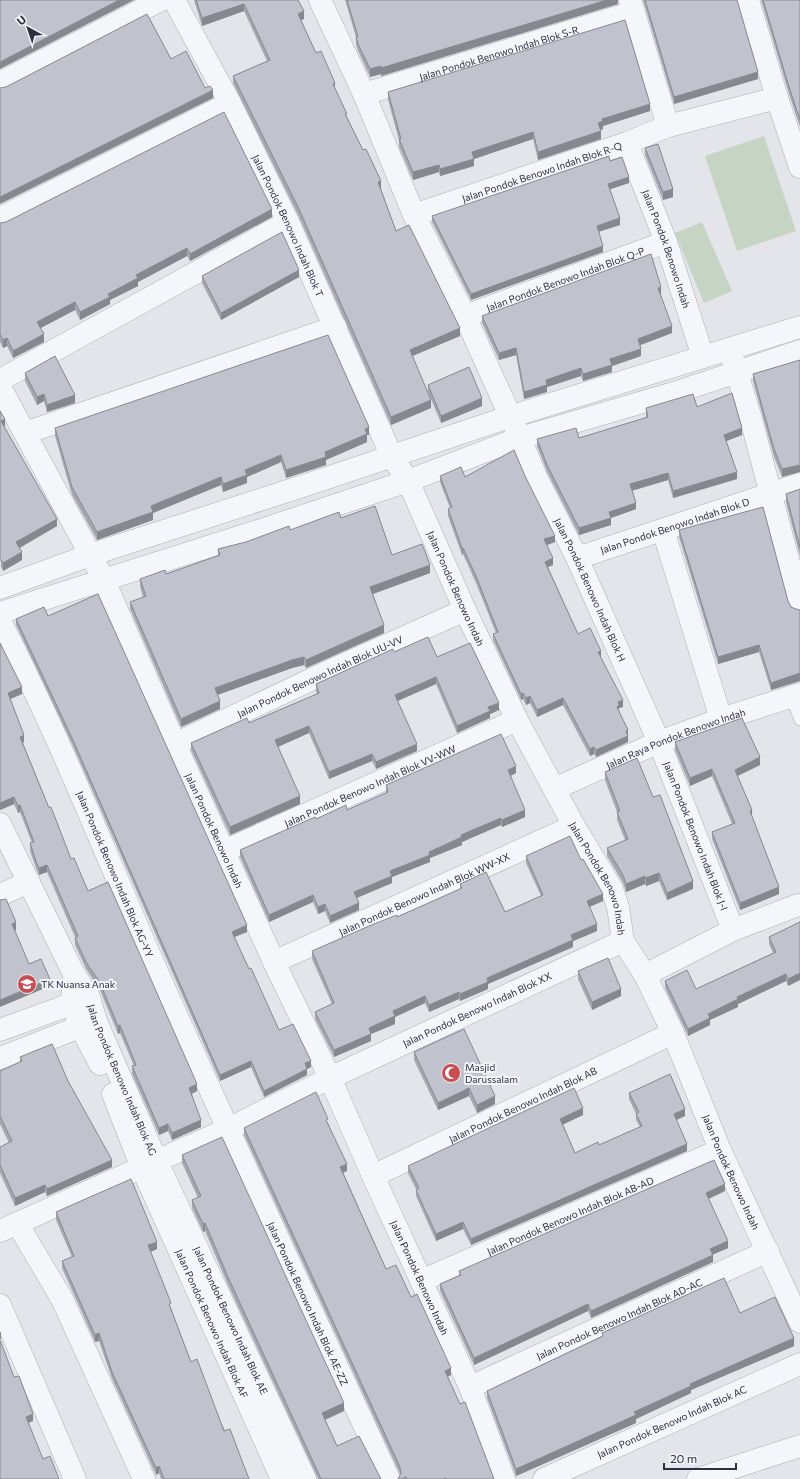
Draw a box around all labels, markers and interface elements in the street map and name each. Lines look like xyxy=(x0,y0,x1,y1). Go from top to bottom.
north arrow xyxy=(8,8,48,48)
text: U xyxy=(14,12,28,28)
street label: Jalan Pondok Benowo Indah Blok S-R xyxy=(418,23,580,83)
street label: Jalan Pondok Benowo Indah Blok R-Q xyxy=(460,139,623,204)
street label: Jalan Pondok Benowo Indah Blok T xyxy=(250,153,327,299)
street label: Jalan Pondok Benowo Indah xyxy=(640,188,693,310)
street label: Jalan Pondok Benowo Indah Blok Q-P xyxy=(485,244,646,314)
street label: Jalan Pondok Benowo Indah Blok D xyxy=(599,495,751,556)
street label: Jalan Pondok Benowo Indah Blok H xyxy=(552,516,628,663)
street label: Jalan Pondok Benowo Indah xyxy=(425,529,487,648)
street label: Jalan Pondok Benowo Indah Blok UU-VV xyxy=(235,633,405,720)
street label: Jalan Raya Pondok Benowo Indah xyxy=(604,706,747,771)
street label: Jalan Pondok Benowo Indah Blok VV-WW xyxy=(283,742,458,829)
street label: Jalan Pondok Benowo Indah Blok J-I xyxy=(661,760,731,912)
street label: Jalan Pondok Benowo Indah xyxy=(183,771,246,890)
street label: Jalan Pondok Benowo Indah Blok AG-YY xyxy=(74,789,156,959)
street label: Jalan Pondok Benowo Indah xyxy=(567,820,628,936)
street label: Jalan Pondok Benowo Indah Blok WW-XX xyxy=(337,850,512,938)
street label: Jalan Pondok Benowo Indah Blok XX xyxy=(401,969,553,1049)
school or university icon: TK Nuansa Anak xyxy=(16,973,38,995)
place label: TK Nuansa Anak xyxy=(41,978,116,990)
street label: Jalan Pondok Benowo Indah Blok AG xyxy=(85,1003,159,1157)
place label: Masjid Darussalam xyxy=(465,1061,518,1085)
mosque icon: Masjid Darussalam xyxy=(440,1062,462,1084)
street label: Jalan Pondok Benowo Indah Blok AB xyxy=(447,1064,599,1145)
street label: Jalan Pondok Benowo Indah xyxy=(700,1113,762,1231)
street label: Jalan Pondok Benowo Indah Blok AB-AD xyxy=(485,1174,656,1257)
street label: Jalan Pondok Benowo Indah xyxy=(388,1218,451,1337)
street label: Jalan Pondok Benowo Indah Blok AE-ZZ xyxy=(265,1220,351,1388)
street label: Jalan Pondok Benowo Indah Blok AE xyxy=(191,1244,271,1396)
street label: Jalan Pondok Benowo Indah Blok AF xyxy=(173,1247,251,1400)
street label: Jalan Pondok Benowo Indah Blok AD-AC xyxy=(534,1276,704,1362)
street label: Jalan Pondok Benowo Indah Blok AC xyxy=(595,1383,748,1460)
scale bar xyxy=(664,1445,736,1471)
text: 20 m xyxy=(670,1451,697,1465)

